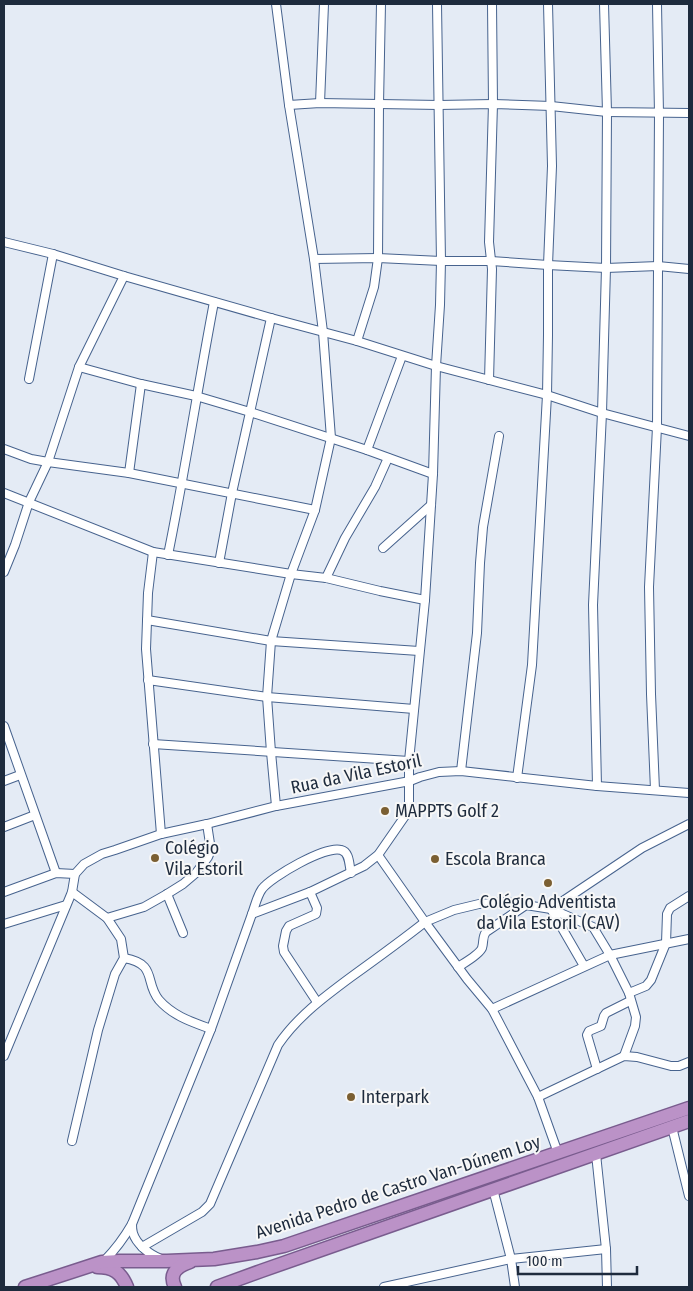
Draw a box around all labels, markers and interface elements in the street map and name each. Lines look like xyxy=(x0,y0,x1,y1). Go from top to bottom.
street label: Rua da Vila Estoril xyxy=(289,749,424,799)
place label: MAPPTS Golf 2 xyxy=(395,800,499,822)
marker: MAPPTS Golf 2 xyxy=(379,805,391,817)
place label: Colégio Vila Estoril xyxy=(165,837,243,880)
place label: Escola Branca xyxy=(445,848,546,870)
marker: Colégio Vila Estoril xyxy=(149,852,161,864)
marker: Escola Branca xyxy=(429,853,441,865)
marker: Colégio Adventista da Vila Estoril (CAV) xyxy=(542,877,554,889)
place label: Colégio Adventista da Vila Estoril (CAV) xyxy=(476,891,620,934)
place label: Interpark xyxy=(361,1086,430,1108)
marker: Interpark xyxy=(345,1091,357,1103)
street label: Avenida Pedro de Castro Van-Dúnem Loy xyxy=(253,1130,543,1244)
scale bar xyxy=(518,1244,637,1276)
text: 100 m xyxy=(526,1252,563,1270)

